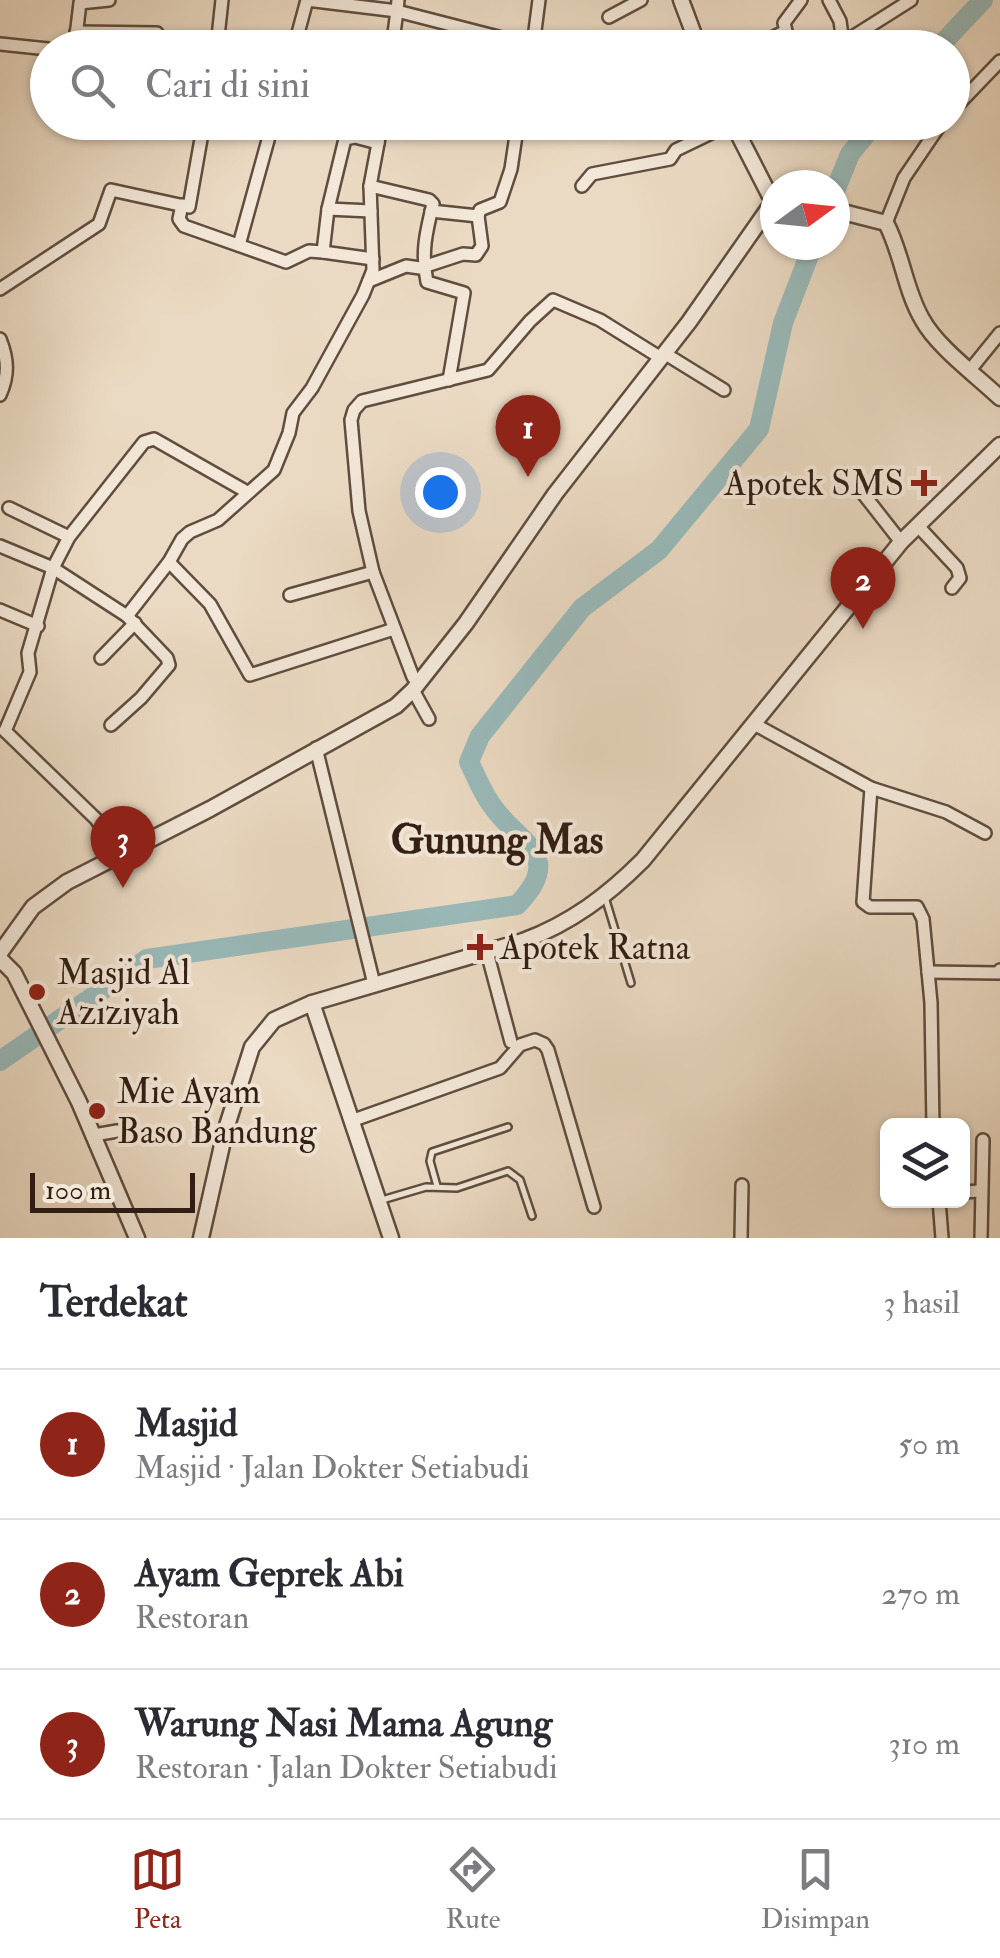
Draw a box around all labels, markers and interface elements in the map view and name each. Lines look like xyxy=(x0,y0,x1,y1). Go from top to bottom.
search box xyxy=(30,30,970,140)
icon: search xyxy=(65,58,120,113)
text: Cari di sini xyxy=(145,61,310,109)
north arrow xyxy=(760,170,850,260)
pin: 1 xyxy=(496,394,560,477)
place label: Apotek SMS xyxy=(723,462,904,506)
your location xyxy=(415,467,466,518)
marker: Apotek SMS xyxy=(913,472,935,494)
pin: 2 xyxy=(830,546,896,629)
pin: 3 xyxy=(90,806,156,888)
district label: Gunung Mas xyxy=(391,815,603,866)
place label: Apotek Ratna xyxy=(499,926,691,970)
marker: Apotek Ratna xyxy=(469,936,491,958)
place label: Masjid Al Aziziyah xyxy=(56,951,190,1035)
marker: Masjid Al Aziziyah xyxy=(26,981,48,1003)
place label: Mie Ayam Baso Bandung xyxy=(117,1070,317,1154)
marker: Mie Ayam Baso Bandung xyxy=(86,1100,108,1122)
map controls xyxy=(880,1118,970,1208)
button: layers xyxy=(880,1118,970,1208)
scale bar xyxy=(30,1168,195,1212)
text: 100 m xyxy=(45,1173,111,1208)
text: Terdekat xyxy=(40,1277,188,1329)
text: 3 hasil xyxy=(883,1283,960,1323)
text: Masjid xyxy=(135,1400,238,1448)
text: 1 xyxy=(67,1424,78,1464)
text: 50 m xyxy=(898,1424,960,1464)
text: Masjid · Jalan Dokter Setiabudi xyxy=(135,1448,530,1488)
text: Ayam Geprek Abi xyxy=(135,1550,404,1598)
text: 2 xyxy=(64,1574,81,1614)
text: 270 m xyxy=(881,1574,960,1614)
text: Restoran xyxy=(135,1598,249,1638)
text: Warung Nasi Mama Agung xyxy=(135,1700,552,1748)
text: 3 xyxy=(66,1724,79,1764)
text: 310 m xyxy=(889,1724,960,1764)
text: Restoran · Jalan Dokter Setiabudi xyxy=(135,1748,557,1788)
tab: Peta xyxy=(130,1842,185,1937)
tab: Rute xyxy=(445,1842,500,1937)
tab: Disimpan xyxy=(761,1842,870,1937)

